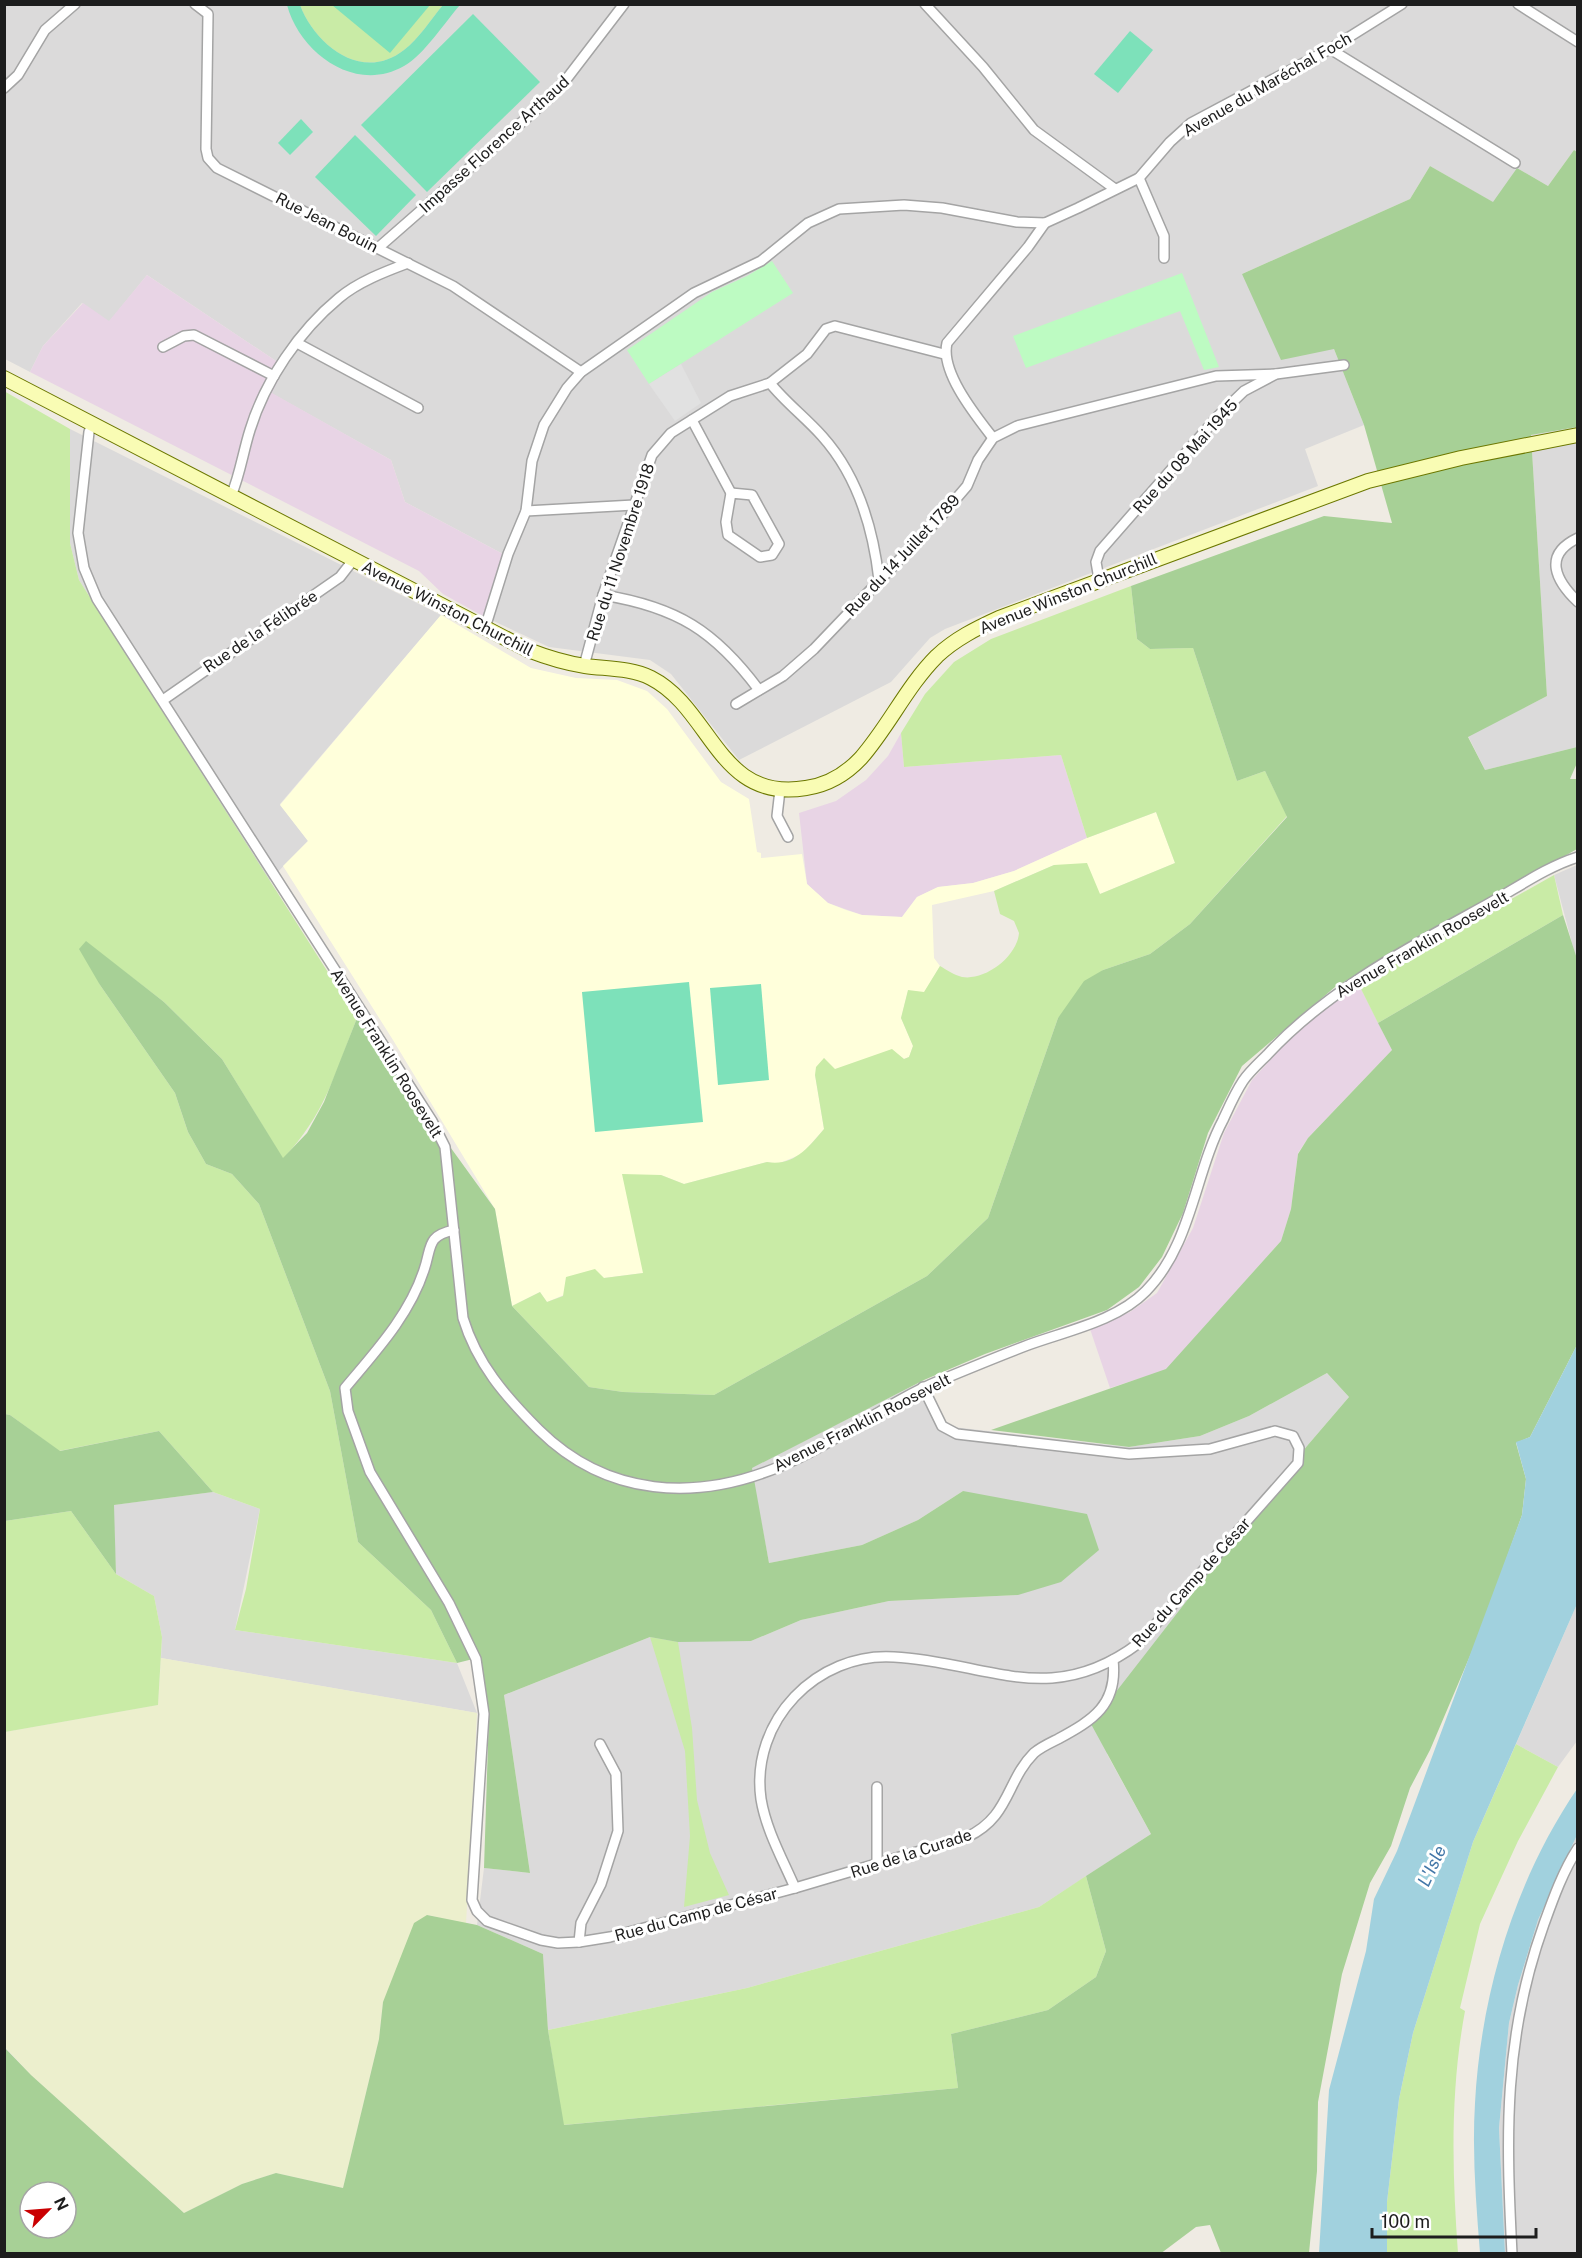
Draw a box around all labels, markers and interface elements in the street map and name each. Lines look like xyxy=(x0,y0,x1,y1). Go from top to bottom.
street label: Avenue du Maréchal Foch xyxy=(1180,28,1355,140)
street label: Impasse Florence Arthaud xyxy=(416,72,573,217)
street label: Rue Jean Bouin xyxy=(272,188,381,256)
street label: Rue du 08 Mai 1945 xyxy=(1129,395,1242,517)
street label: Rue du 11 Novembre 1918 xyxy=(583,461,658,643)
street label: Rue du 14 Juillet 1789 xyxy=(841,491,964,620)
street label: Avenue Winston Churchill xyxy=(977,549,1160,638)
street label: Avenue Winston Churchill xyxy=(359,557,537,660)
street label: Rue de la Félibrée xyxy=(200,586,321,677)
street label: Avenue Franklin Roosevelt xyxy=(1333,887,1512,1002)
street label: Avenue Franklin Roosevelt xyxy=(327,965,447,1142)
street label: Avenue Franklin Roosevelt xyxy=(770,1369,954,1475)
street label: Rue du Camp de César xyxy=(1128,1514,1255,1651)
street label: Rue de la Curade xyxy=(848,1825,974,1882)
water label: L'Isle xyxy=(1413,1842,1450,1890)
street label: Rue du Camp de César xyxy=(613,1884,780,1945)
north arrow xyxy=(18,2180,78,2240)
text: N xyxy=(50,2194,72,2214)
scale bar xyxy=(1372,2201,1536,2239)
text: 100 m xyxy=(1381,2211,1430,2232)

